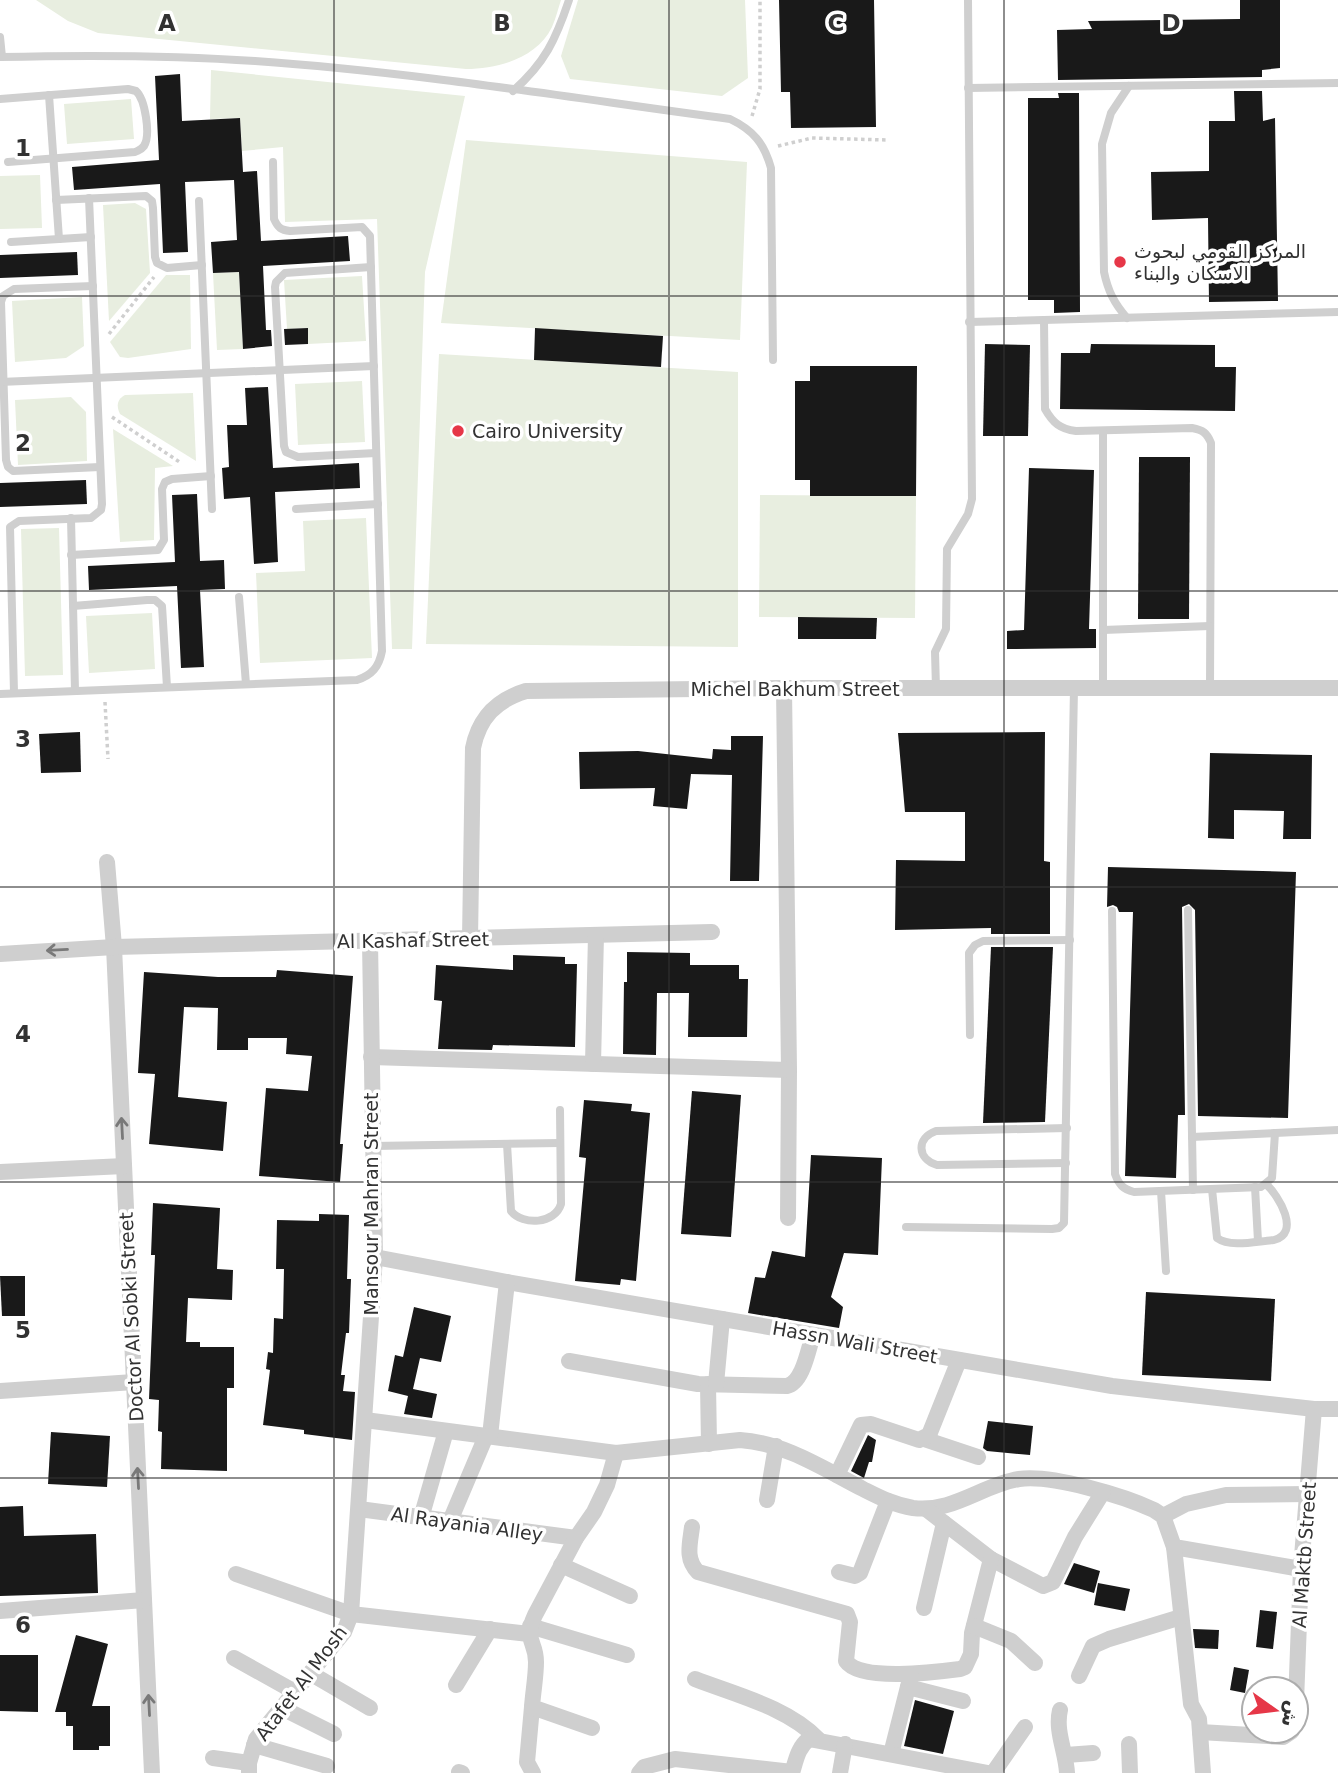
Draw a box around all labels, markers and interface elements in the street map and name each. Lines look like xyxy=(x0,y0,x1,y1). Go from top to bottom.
text: A xyxy=(158,10,176,36)
text: B xyxy=(493,10,511,36)
text: C xyxy=(828,10,844,36)
text: D xyxy=(1161,10,1181,36)
text: 1 xyxy=(15,135,31,161)
place label: المركز القومي لبحوث الاسكان والبناء xyxy=(1134,240,1306,285)
marker: المركز القومي لبحوث الاسكان والبناء xyxy=(1112,254,1128,270)
place label: Cairo University xyxy=(472,420,623,442)
marker: Cairo University xyxy=(450,423,466,439)
text: 2 xyxy=(15,430,31,456)
street label: Michel Bakhum Street xyxy=(690,678,900,700)
text: 3 xyxy=(15,726,31,752)
street label: Al Kashaf Street xyxy=(337,928,489,952)
one-way arrow xyxy=(46,944,69,957)
text: 4 xyxy=(15,1021,31,1047)
street label: Mansour Mahran Street xyxy=(360,1093,382,1315)
one-way arrow xyxy=(116,1117,129,1140)
street label: Doctor Al Sobki Street xyxy=(115,1212,147,1422)
text: 5 xyxy=(15,1317,31,1343)
street label: Hassn Wali Street xyxy=(771,1317,939,1367)
one-way arrow xyxy=(132,1466,145,1489)
street label: Al Maktb Street xyxy=(1288,1481,1320,1629)
street label: Al Rayania Alley xyxy=(390,1502,544,1546)
text: 6 xyxy=(15,1612,31,1638)
street label: Atafet Al Mosh xyxy=(251,1621,351,1745)
north arrow xyxy=(1240,1675,1310,1745)
one-way arrow xyxy=(142,1694,155,1717)
text: ش xyxy=(1277,1698,1305,1729)

